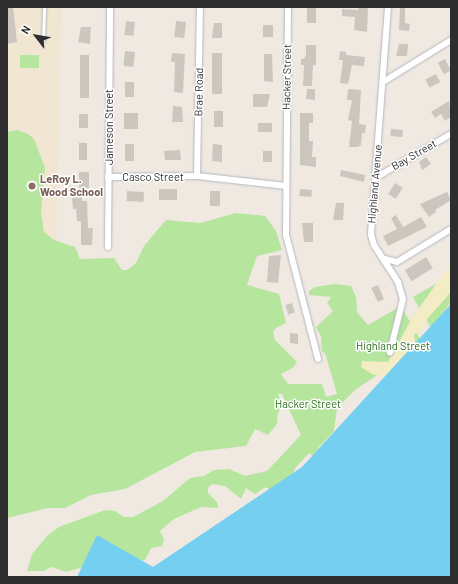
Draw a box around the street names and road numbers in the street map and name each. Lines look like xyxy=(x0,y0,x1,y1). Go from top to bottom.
street label: Hacker Street xyxy=(280,44,294,110)
street label: Brae Road xyxy=(192,67,206,117)
street label: Jameson Street xyxy=(102,89,116,165)
street label: Bay Street xyxy=(389,137,439,173)
street label: Highland Avenue xyxy=(365,144,385,224)
street label: Casco Street xyxy=(122,170,184,184)

